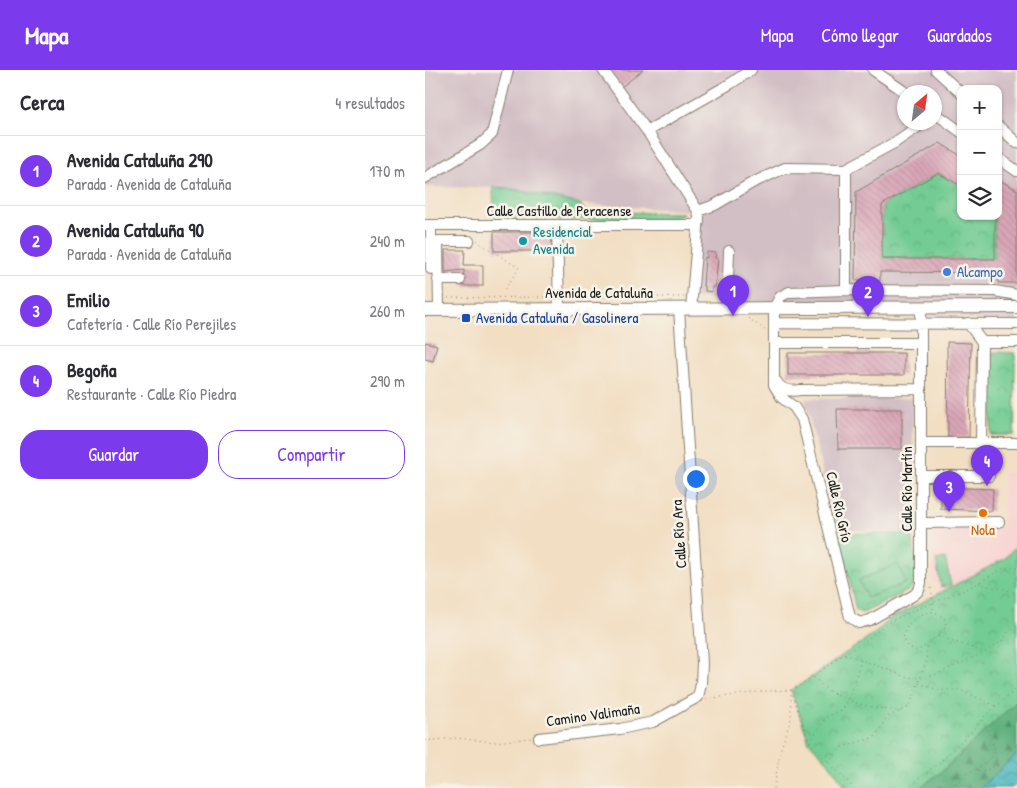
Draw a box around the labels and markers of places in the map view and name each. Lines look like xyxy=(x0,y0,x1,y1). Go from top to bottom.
place label: Residencial Avenida xyxy=(533,221,593,259)
marker: Residencial Avenida xyxy=(517,235,529,247)
place label: Alcampo xyxy=(957,261,1003,282)
marker: Alcampo xyxy=(941,266,953,278)
pin: 1 xyxy=(717,275,749,316)
pin: 2 xyxy=(852,276,884,317)
place label: Avenida Cataluña / Gasolinera xyxy=(476,307,638,328)
marker: Avenida Cataluña / Gasolinera xyxy=(460,312,472,324)
pin: 4 xyxy=(971,445,1003,486)
pin: 3 xyxy=(933,471,965,512)
marker: Nola xyxy=(977,507,989,519)
place label: Nola xyxy=(971,519,995,540)

